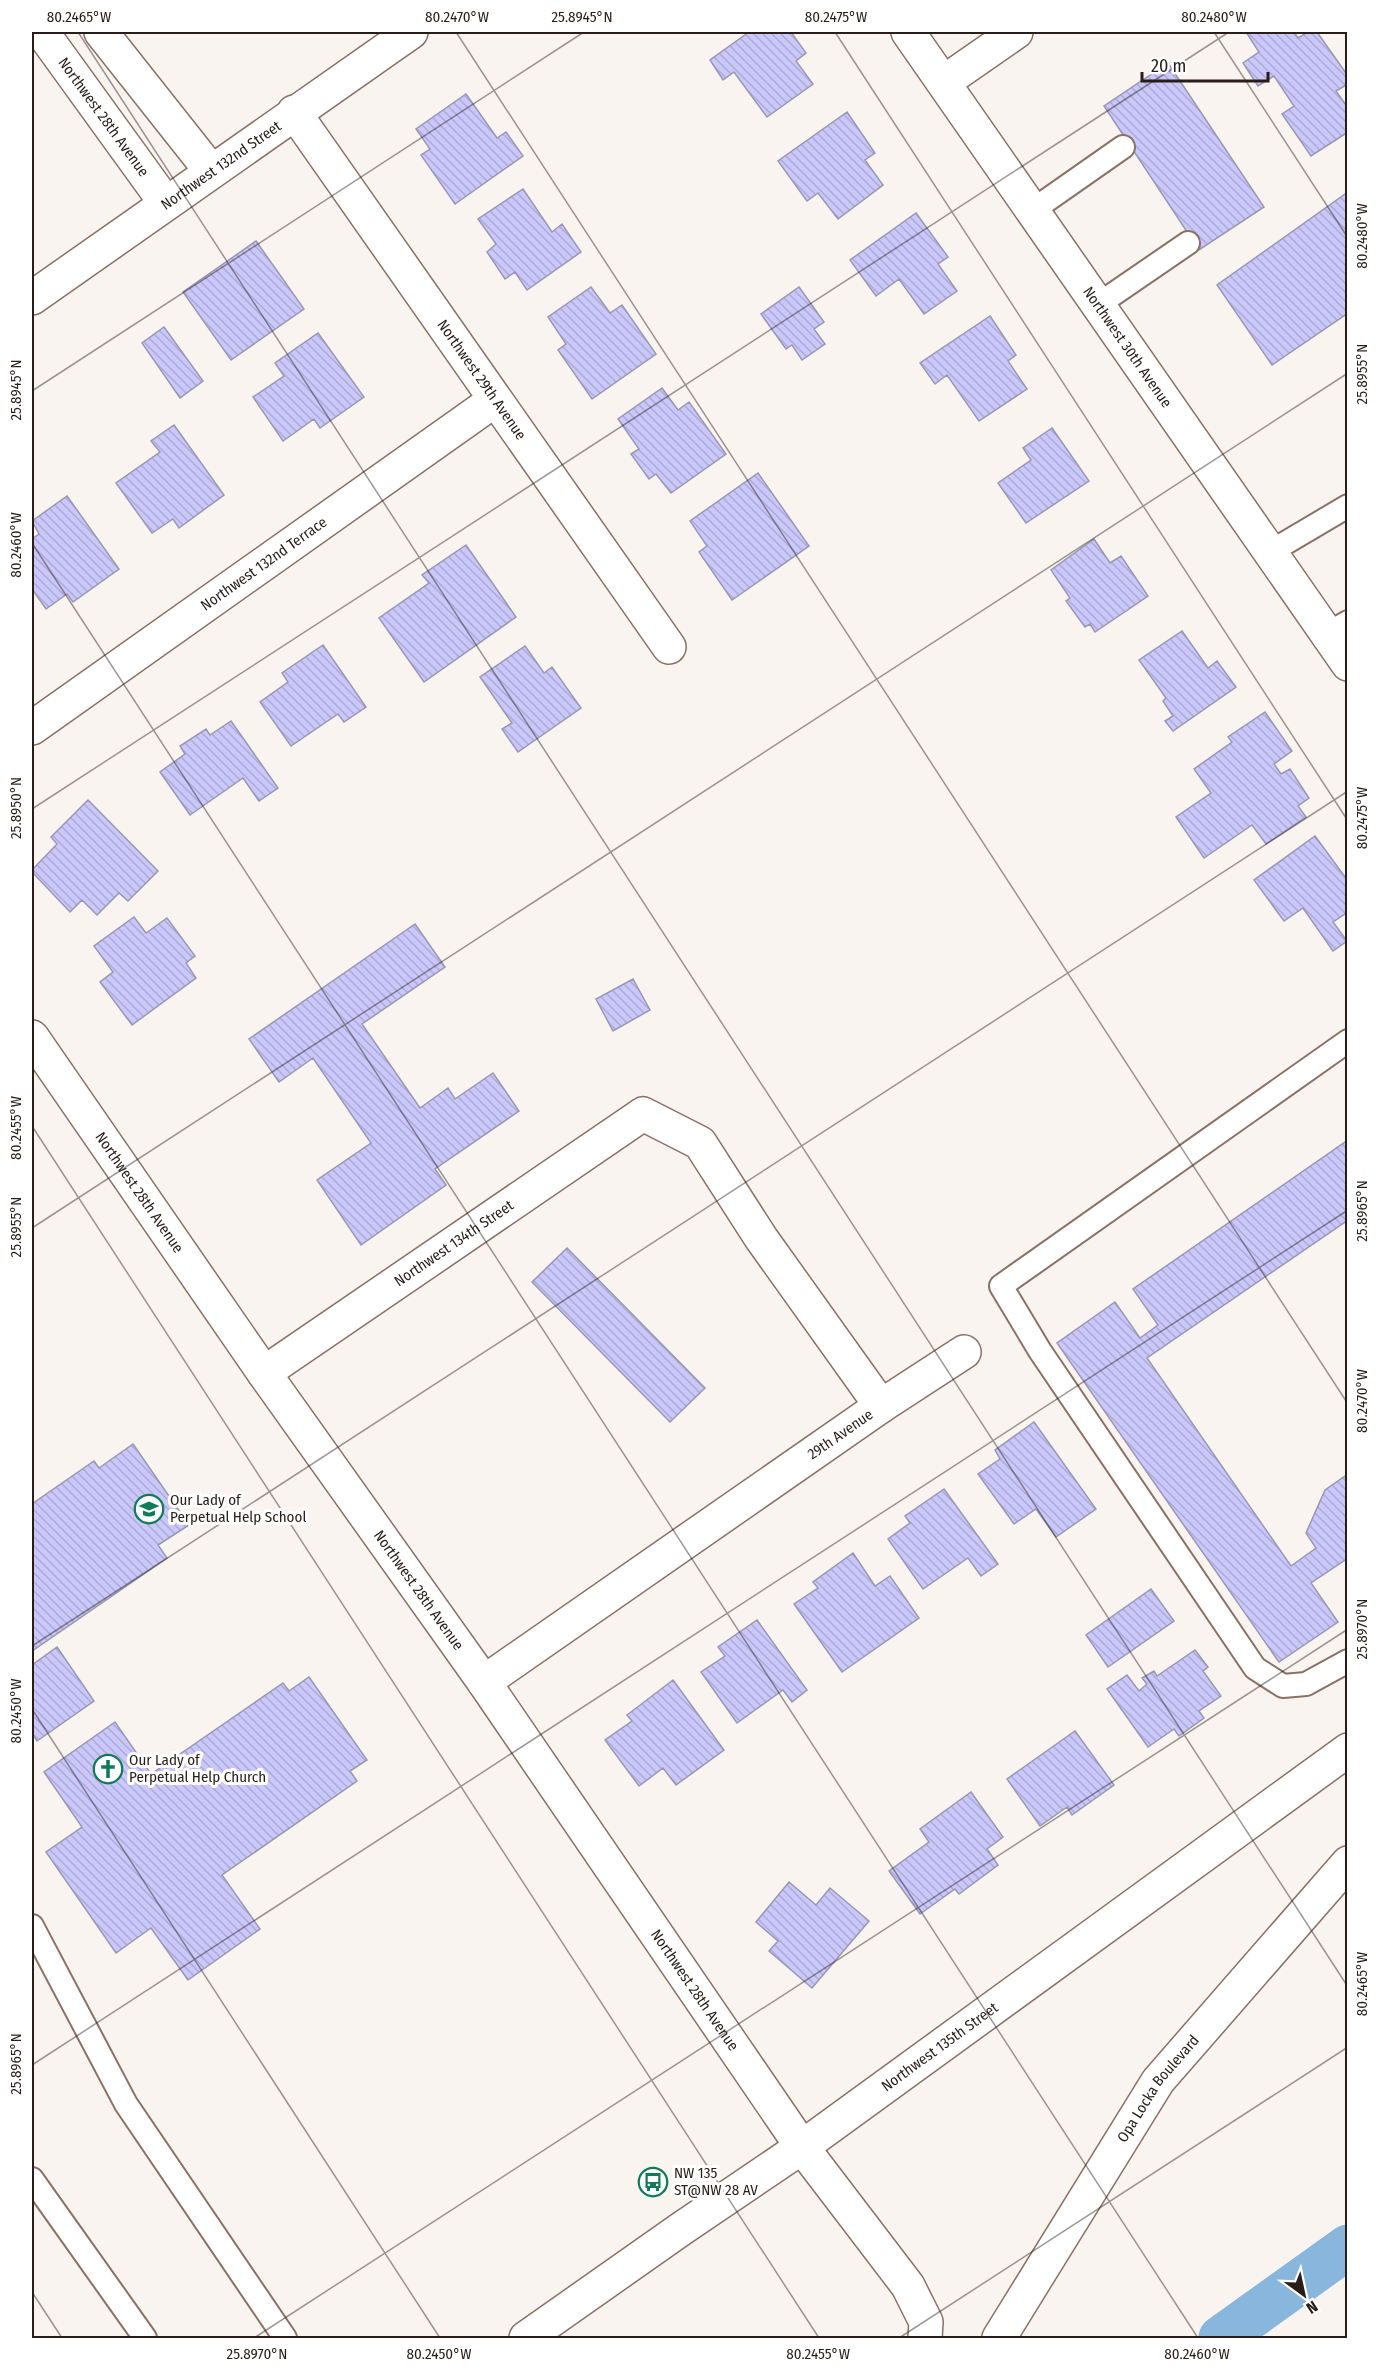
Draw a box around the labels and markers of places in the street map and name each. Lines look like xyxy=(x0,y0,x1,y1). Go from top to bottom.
place label: Our Lady of Perpetual Help School xyxy=(170,1491,306,1526)
school or university icon: Our Lady of Perpetual Help School xyxy=(133,1493,165,1525)
place label: Our Lady of Perpetual Help Church xyxy=(129,1751,266,1786)
church icon: Our Lady of Perpetual Help Church xyxy=(92,1753,124,1785)
place label: NW 135 ST@NW 28 AV xyxy=(674,2164,758,2199)
bus stop icon: NW 135 ST@NW 28 AV xyxy=(637,2166,669,2198)

